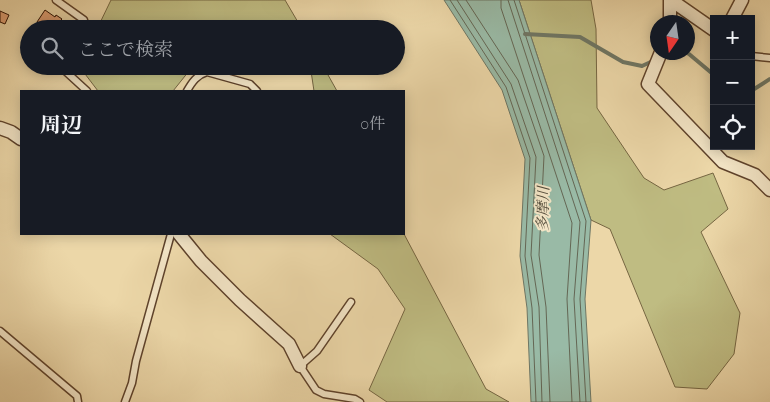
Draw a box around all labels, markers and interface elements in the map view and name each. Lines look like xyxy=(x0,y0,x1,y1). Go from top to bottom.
north arrow xyxy=(650,15,695,60)
map controls xyxy=(710,15,755,150)
button: + xyxy=(710,15,755,60)
search box xyxy=(20,20,405,75)
icon: search xyxy=(38,34,66,62)
text: ここで検索 xyxy=(78,39,173,61)
button: − xyxy=(710,60,755,105)
button: locate xyxy=(710,105,755,150)
text: 周辺 xyxy=(40,113,82,137)
text: 0件 xyxy=(360,114,385,133)
water label: 多摩川 xyxy=(534,184,552,232)

